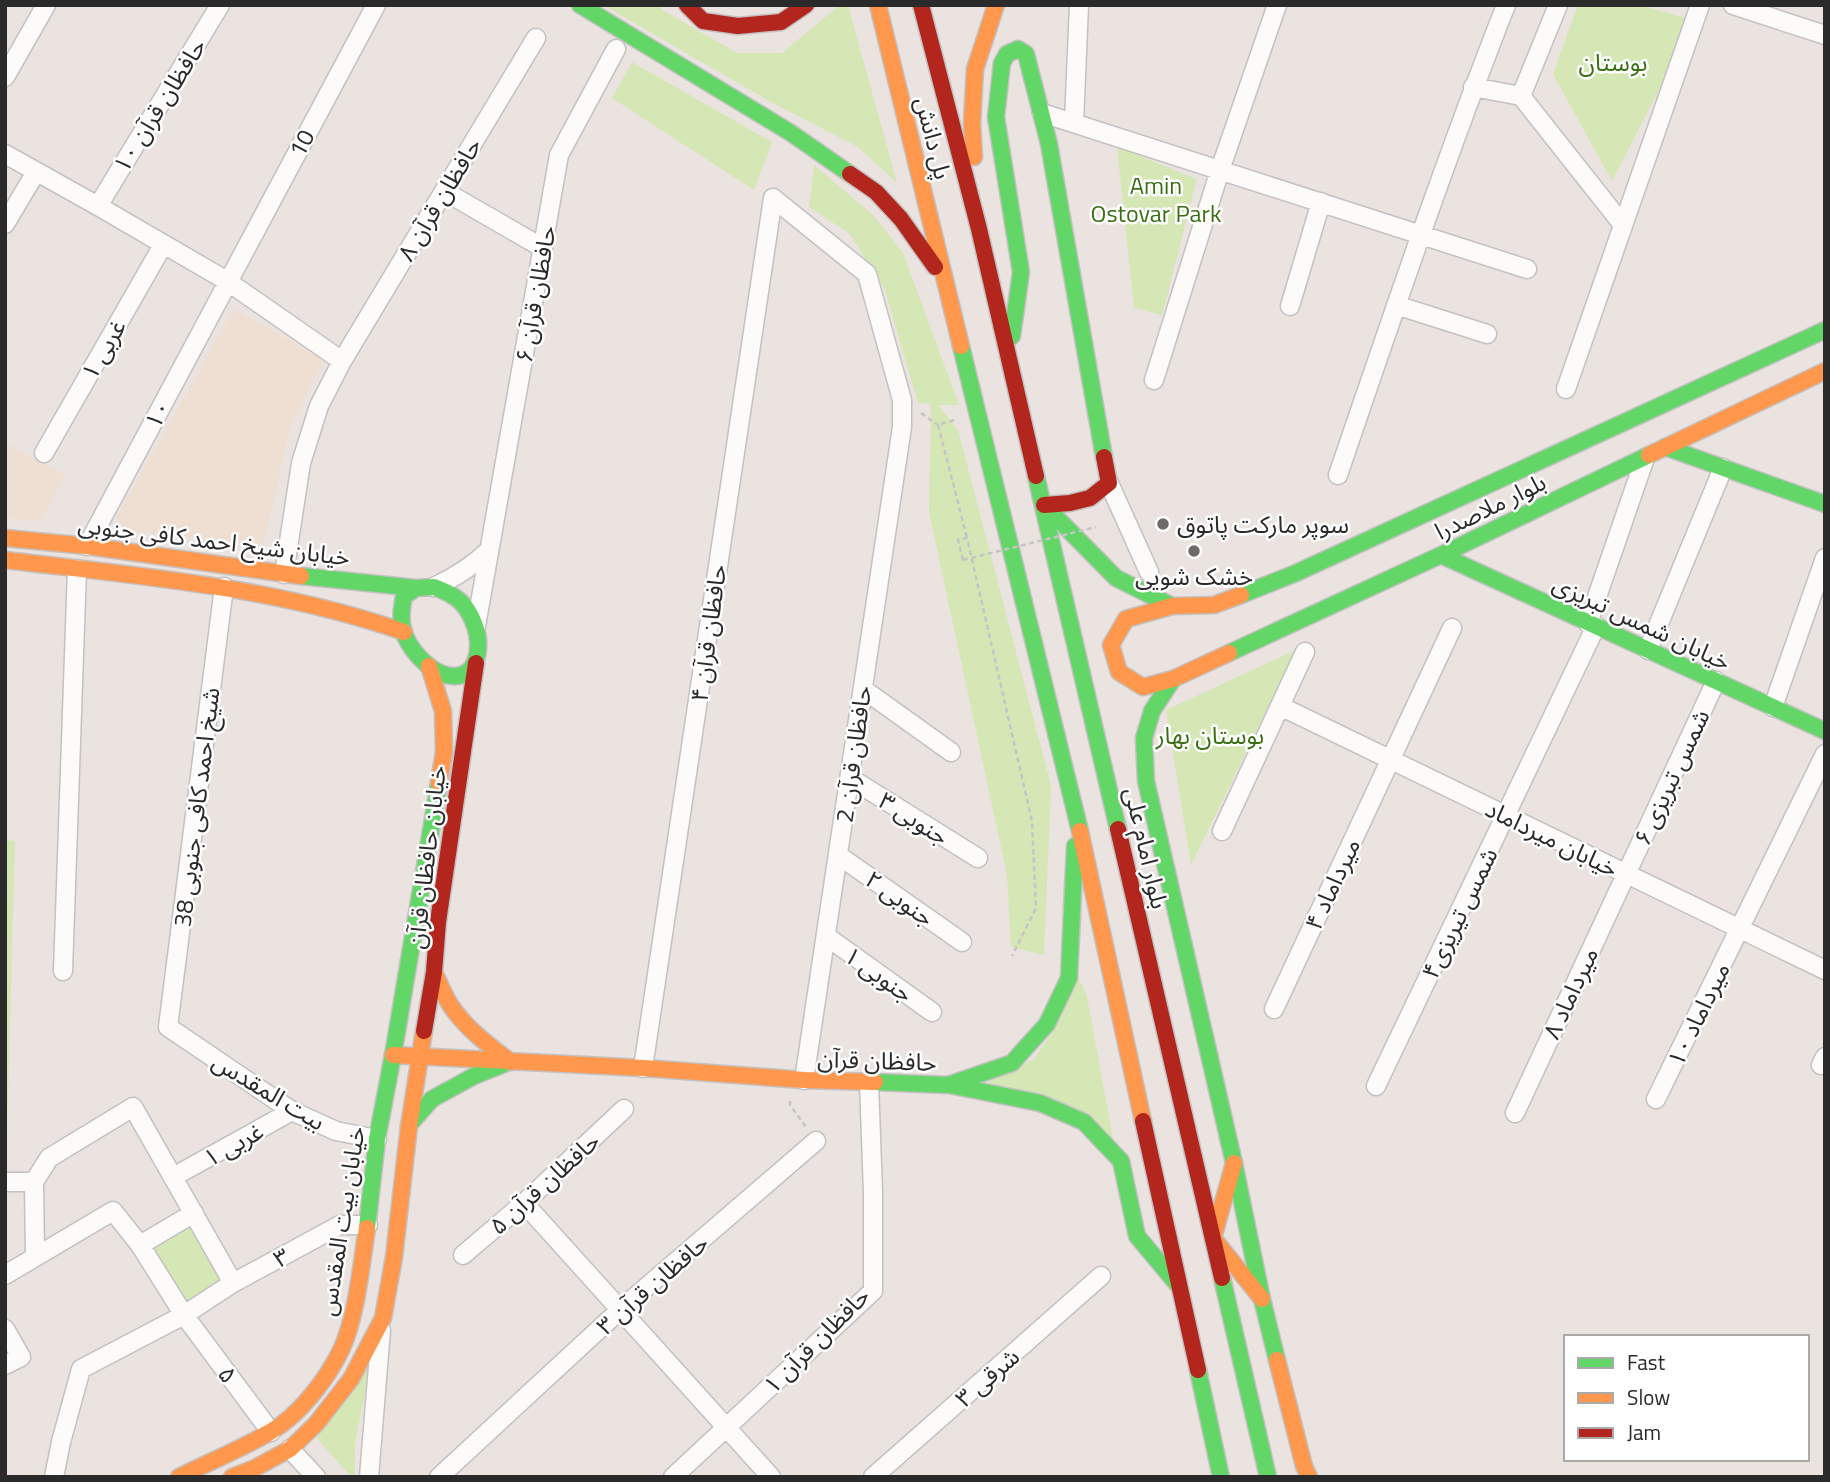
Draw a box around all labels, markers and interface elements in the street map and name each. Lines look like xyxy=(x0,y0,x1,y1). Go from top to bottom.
street label: حافظان قرآن ۱۰ xyxy=(103,31,215,179)
park label: بوستان xyxy=(1579,44,1647,80)
street label: پل دانش xyxy=(906,93,962,183)
street label: 10 xyxy=(279,123,323,163)
street label: حافظان قرآن ۸ xyxy=(388,130,490,268)
park label: Amin Ostovar Park xyxy=(1091,167,1222,231)
street label: حافظان قرآن ۶ xyxy=(505,223,565,365)
street label: ۱ غربی xyxy=(71,312,135,386)
street label: ۱۰ xyxy=(135,393,179,435)
street label: بلوار ملاصدرا xyxy=(1428,463,1552,549)
street label: خیابان شیخ احمد کافی جنوبی xyxy=(76,505,352,575)
place label: سوپر مارکت پاتوق xyxy=(1177,506,1349,542)
marker: سوپر مارکت پاتوق xyxy=(1155,516,1171,532)
marker: خشک شویی xyxy=(1186,543,1202,559)
place label: خشک شویی xyxy=(1135,558,1253,594)
street label: حافظان قرآن ۴ xyxy=(681,562,735,704)
street label: خیابان شمس تبریزی xyxy=(1547,565,1737,679)
street label: حافظان قرآن 2 xyxy=(826,683,880,825)
street label: شیخ احمد کافی جنوبی 38 xyxy=(163,685,229,929)
street label: شمس تبریزی ۶ xyxy=(1624,703,1718,851)
park label: بوستان بهار xyxy=(1155,717,1264,753)
street label: خیابان حافظان قرآن xyxy=(397,763,455,951)
street label: جنوبی ۳ xyxy=(872,782,956,854)
street label: بلوار امام علی xyxy=(1115,784,1178,913)
street label: خیابان میرداماد xyxy=(1480,790,1624,886)
street label: میرداماد ۴ xyxy=(1295,832,1369,936)
street label: شمس تیریزی۴ xyxy=(1412,841,1506,985)
street label: جنوبی ۲ xyxy=(858,861,942,935)
street label: جنوبی ۱ xyxy=(837,937,921,1011)
street label: میرداماد ۸ xyxy=(1533,941,1607,1045)
street label: میرداماد ۱۰ xyxy=(1657,956,1739,1072)
street label: حافظان قرآن xyxy=(817,1040,937,1080)
street label: بیت المقدس xyxy=(206,1043,332,1139)
street label: ۱ غربی xyxy=(196,1113,270,1175)
street label: حافظان قرآن ۵ xyxy=(481,1123,607,1243)
street label: خیابان بیت المقدس xyxy=(308,1124,374,1318)
street label: حافظان قرآن ۳ xyxy=(588,1225,716,1343)
street label: ۳ xyxy=(266,1238,296,1276)
street label: حافظان قرآن ۱ xyxy=(754,1278,878,1402)
legend xyxy=(1564,1335,1809,1461)
street label: ۳ شرقی xyxy=(947,1339,1027,1415)
text: Fast xyxy=(1627,1346,1666,1378)
street label: ۵ xyxy=(209,1358,247,1390)
text: Slow xyxy=(1627,1381,1670,1413)
text: Jam xyxy=(1627,1416,1661,1448)

